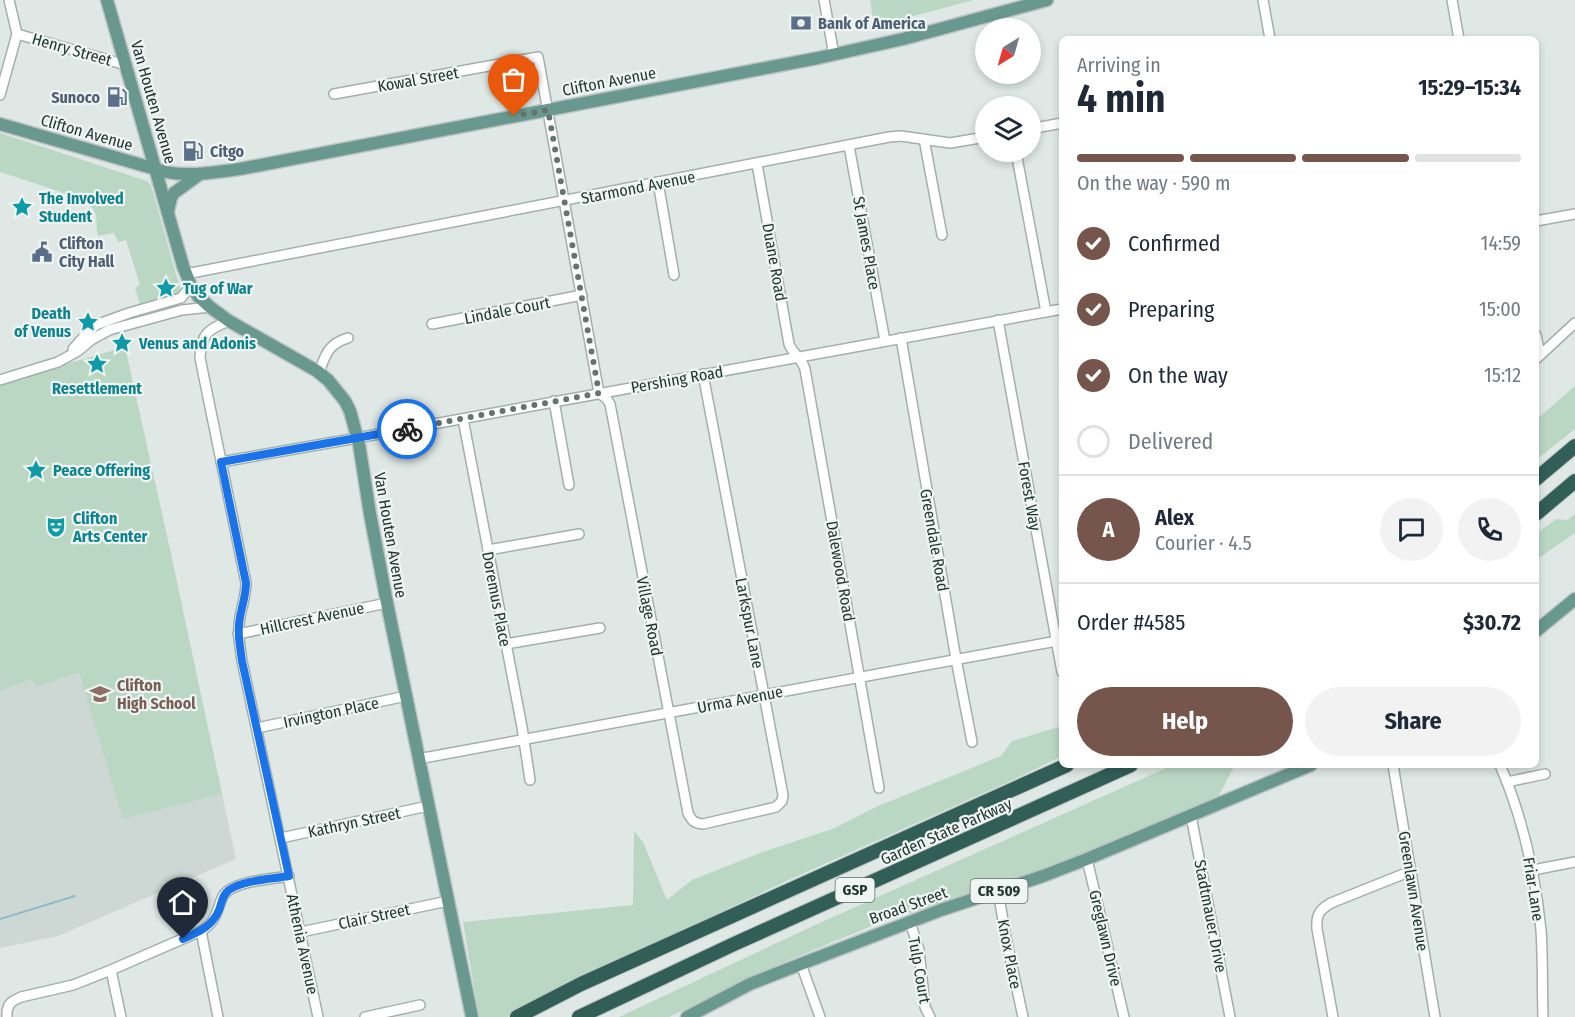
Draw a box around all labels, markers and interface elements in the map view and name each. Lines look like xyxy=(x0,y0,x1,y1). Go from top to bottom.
bank icon: Bank of America xyxy=(789,11,813,35)
place label: Bank of America xyxy=(818,14,926,33)
north arrow xyxy=(975,18,1041,84)
map controls xyxy=(975,18,1041,162)
street label: Henry Street xyxy=(30,29,115,70)
street label: Van Houten Avenue xyxy=(127,38,180,166)
text: Arriving in xyxy=(1077,53,1161,77)
pin xyxy=(488,54,539,116)
street label: Kowal Street xyxy=(376,63,461,96)
icon: bag xyxy=(497,63,530,96)
street label: Clifton Avenue xyxy=(561,63,658,100)
text: 15:29–15:34 xyxy=(1418,74,1521,101)
text: 4 min xyxy=(1077,76,1165,122)
fuel station icon: Sunoco xyxy=(105,85,129,109)
place label: Sunoco xyxy=(51,88,100,107)
button: layers xyxy=(975,96,1041,162)
street label: Clifton Avenue xyxy=(39,110,135,155)
fuel station icon: Citgo xyxy=(181,139,205,163)
place label: Citgo xyxy=(210,142,245,161)
street label: Starmond Avenue xyxy=(579,167,697,208)
text: On the way · 590 m xyxy=(1077,171,1230,195)
place label: The Involved Student xyxy=(39,189,124,226)
place icon: The Involved Student xyxy=(10,195,34,219)
street label: St James Place xyxy=(849,195,884,291)
street label: Duane Road xyxy=(758,222,791,303)
icon: check xyxy=(1077,227,1110,260)
text: Confirmed xyxy=(1128,230,1221,257)
text: 14:59 xyxy=(1481,231,1521,255)
place label: Clifton City Hall xyxy=(59,234,115,271)
public building icon: Clifton City Hall xyxy=(30,240,54,264)
place icon: Tug of War xyxy=(154,276,178,300)
place label: Tug of War xyxy=(183,279,253,298)
street label: Lindale Court xyxy=(463,293,552,328)
icon: check xyxy=(1077,293,1110,326)
text: Preparing xyxy=(1128,296,1214,323)
text: 15:00 xyxy=(1479,297,1521,321)
place label: Death of Venus xyxy=(14,304,71,341)
place icon: Death of Venus xyxy=(76,310,100,334)
place icon: Venus and Adonis xyxy=(110,331,134,355)
place label: Venus and Adonis xyxy=(138,334,256,353)
place icon: Resettlement xyxy=(85,352,109,376)
icon: check xyxy=(1077,359,1110,392)
street label: Pershing Road xyxy=(629,362,725,397)
text: On the way xyxy=(1128,362,1228,389)
text: 15:12 xyxy=(1484,363,1521,387)
place label: Resettlement xyxy=(52,379,142,398)
courier xyxy=(377,399,437,459)
icon: bike xyxy=(391,413,424,446)
text: Delivered xyxy=(1128,428,1213,455)
place icon: Peace Offering xyxy=(24,458,48,482)
street label: Forest Way xyxy=(1014,460,1045,533)
place label: Peace Offering xyxy=(53,461,150,480)
street label: Van Houten Avenue xyxy=(370,471,411,599)
street label: Greendale Road xyxy=(916,487,953,593)
button: chat xyxy=(1380,498,1443,561)
button: phone xyxy=(1458,498,1521,561)
text: Alex xyxy=(1155,504,1194,531)
place label: Clifton Arts Center xyxy=(72,509,148,546)
theatre icon: Clifton Arts Center xyxy=(44,515,68,539)
text: A xyxy=(1103,516,1114,543)
street label: Dalewood Road xyxy=(822,519,859,623)
text: Courier · 4.5 xyxy=(1155,531,1252,555)
street label: Doremus Place xyxy=(478,550,515,648)
street label: Village Road xyxy=(633,575,666,657)
street label: Larkspur Lane xyxy=(731,576,768,670)
street label: Hillcrest Avenue xyxy=(258,598,366,639)
text: Order #4585 xyxy=(1077,609,1185,636)
text: $30.72 xyxy=(1463,609,1521,636)
place label: Clifton High School xyxy=(117,676,196,713)
school or university icon: Clifton High School xyxy=(88,682,112,706)
street label: Urma Avenue xyxy=(696,682,785,717)
button: Help xyxy=(1077,687,1293,756)
button: Share xyxy=(1305,687,1521,756)
street label: Irvington Place xyxy=(282,693,381,732)
street label: Garden State Parkway xyxy=(878,794,1016,869)
street label: Kathryn Street xyxy=(306,803,403,842)
street label: Greenlawn Avenue xyxy=(1395,830,1432,953)
street label: Friar Lane xyxy=(1519,856,1548,922)
street label: Stadtmauer Drive xyxy=(1190,858,1231,974)
pin xyxy=(157,877,208,939)
road number: GSP xyxy=(836,878,874,902)
road number: CR 509 xyxy=(970,879,1028,903)
street label: Broad Street xyxy=(867,882,951,928)
icon: home xyxy=(166,886,199,919)
street label: Greglawn Drive xyxy=(1085,888,1126,988)
street label: Athenia Avenue xyxy=(283,892,322,996)
street label: Clair Street xyxy=(337,899,412,933)
street label: Knox Place xyxy=(993,918,1026,991)
street label: Tulp Court xyxy=(904,935,935,1006)

